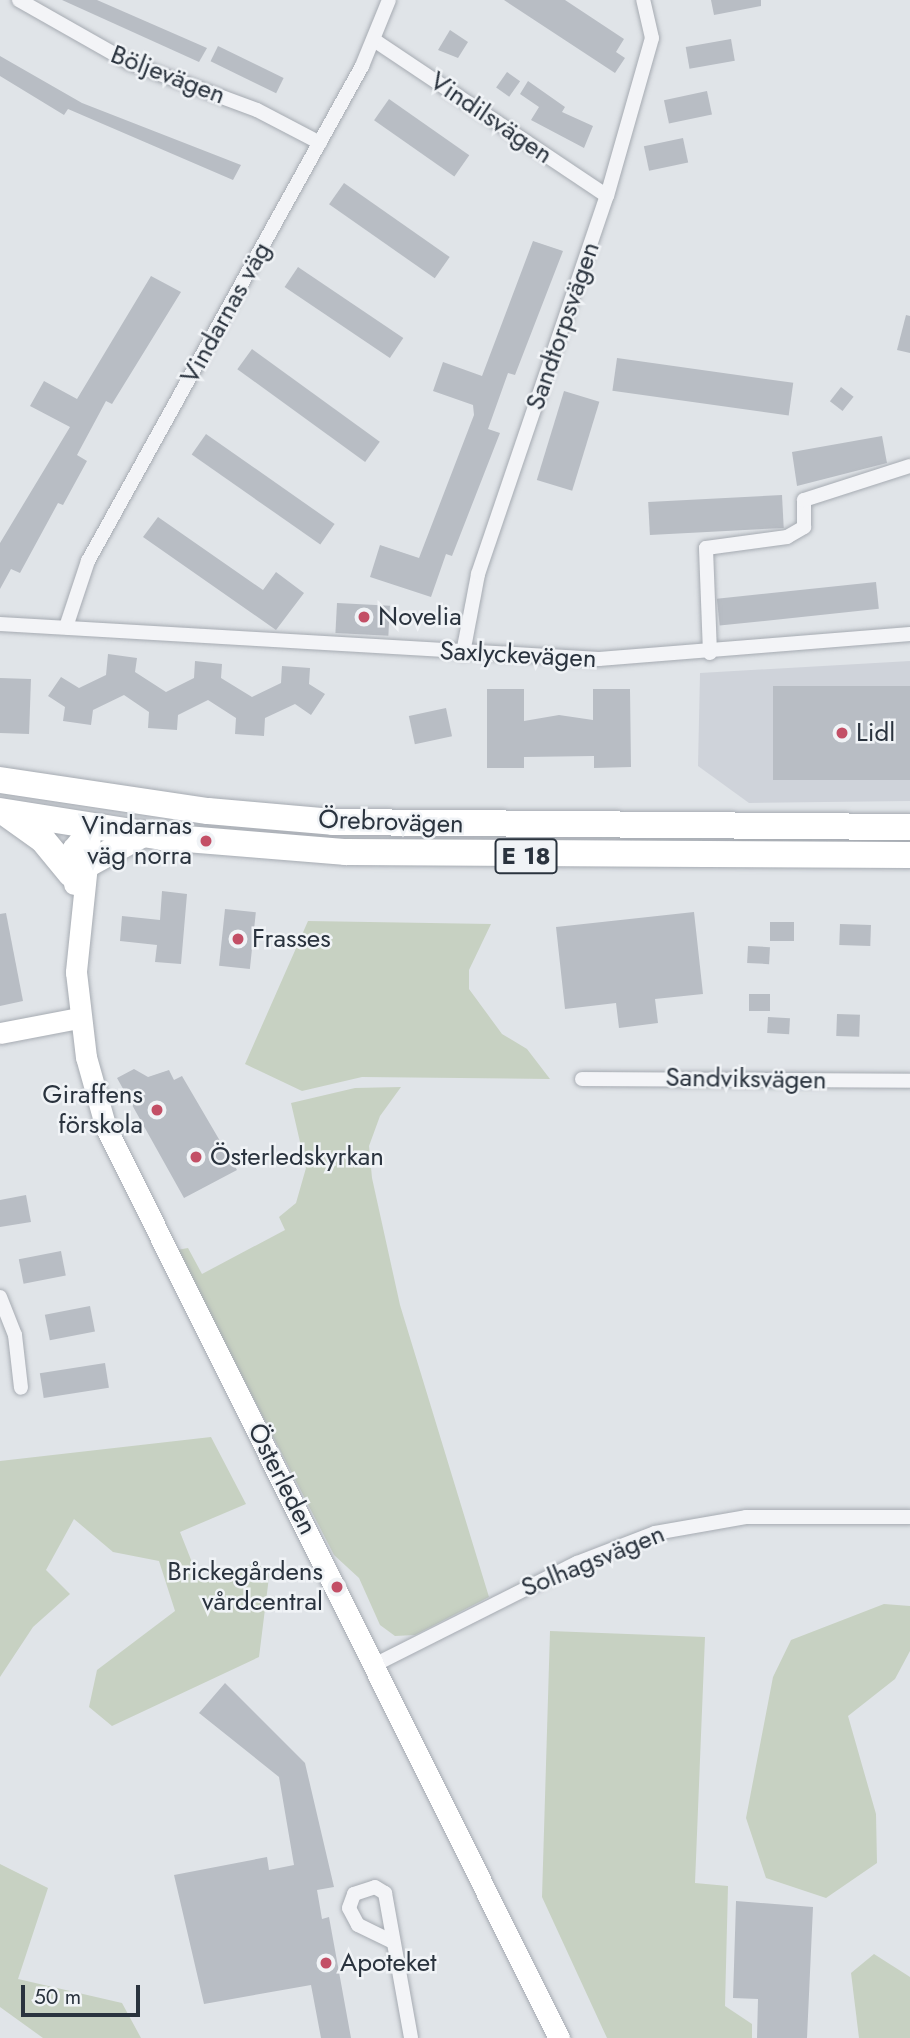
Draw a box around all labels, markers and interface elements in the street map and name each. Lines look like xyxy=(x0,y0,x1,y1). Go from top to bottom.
street label: Böljevägen xyxy=(106,39,230,111)
street label: Vindilsvägen xyxy=(424,66,558,170)
street label: Vindarnas väg xyxy=(174,237,278,389)
street label: Sandtorpsvägen xyxy=(520,238,606,414)
place label: Novelia xyxy=(378,601,462,633)
marker: Novelia xyxy=(356,609,372,625)
street label: Saxlyckevägen xyxy=(439,635,597,675)
place label: Lidl xyxy=(856,717,895,749)
marker: Lidl xyxy=(834,725,850,741)
street label: Örebrovägen xyxy=(318,804,464,840)
place label: Vindarnas väg norra xyxy=(82,810,192,872)
marker: Vindarnas väg norra xyxy=(198,833,214,849)
road number: E 18 xyxy=(494,836,558,876)
place label: Frasses xyxy=(252,923,331,955)
marker: Frasses xyxy=(230,931,246,947)
street label: Sandviksvägen xyxy=(665,1062,827,1096)
place label: Giraffens förskola xyxy=(42,1079,143,1140)
marker: Giraffens förskola xyxy=(149,1102,165,1118)
place label: Österledskyrkan xyxy=(210,1141,384,1173)
marker: Österledskyrkan xyxy=(188,1149,204,1165)
street label: Österleden xyxy=(241,1418,323,1540)
street label: Solhagsvägen xyxy=(517,1518,669,1604)
place label: Brickegårdens vårdcentral xyxy=(167,1556,323,1618)
marker: Brickegårdens vårdcentral xyxy=(329,1579,345,1595)
place label: Apoteket xyxy=(340,1947,436,1979)
marker: Apoteket xyxy=(318,1955,334,1971)
scale bar xyxy=(24,1972,144,2016)
text: 50 m xyxy=(34,1982,81,2012)

